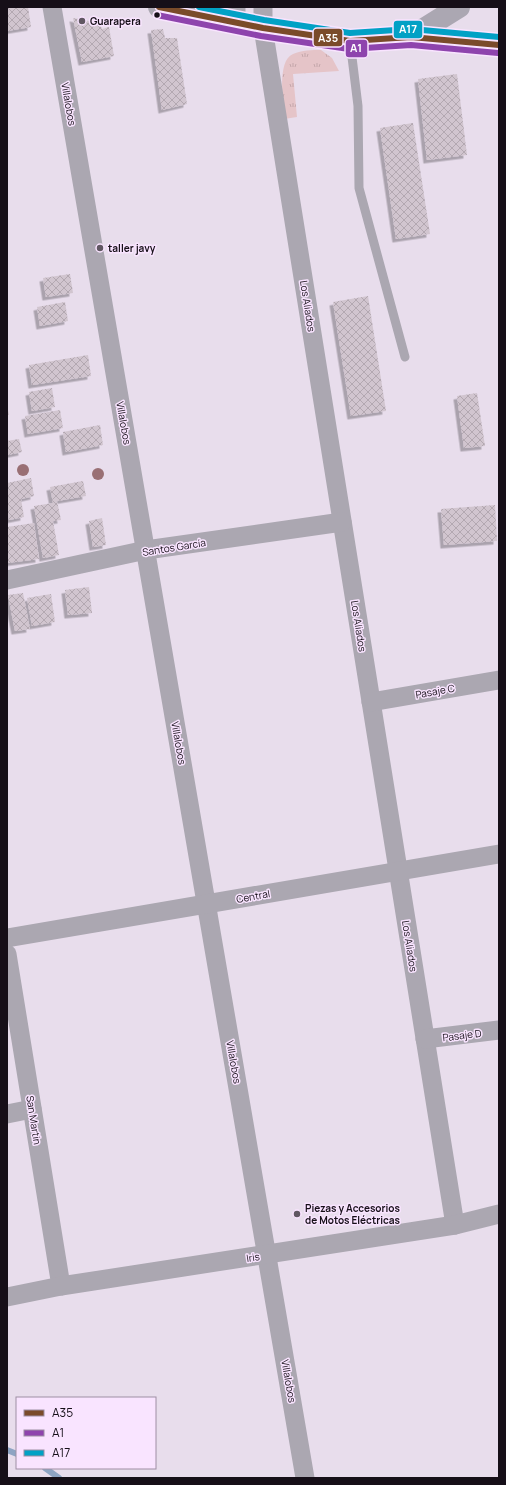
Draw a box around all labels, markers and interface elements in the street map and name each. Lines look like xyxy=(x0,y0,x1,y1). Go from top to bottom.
unlabelled marker xyxy=(152,10,162,20)
place label: Guarapera xyxy=(90,14,141,28)
marker: Guarapera xyxy=(77,16,87,26)
line badge: A17 xyxy=(393,20,423,39)
text: A17 xyxy=(399,21,417,36)
line badge: A35 xyxy=(313,28,343,47)
text: A35 xyxy=(318,30,338,45)
line badge: A1 xyxy=(345,39,368,58)
text: A1 xyxy=(350,40,362,55)
street label: Villalobos xyxy=(58,81,80,127)
place label: taller javy xyxy=(108,241,156,255)
marker: taller javy xyxy=(95,243,105,253)
street label: Los Aliados xyxy=(297,279,319,333)
street label: Villalobos xyxy=(113,400,135,446)
street label: Santos García xyxy=(141,535,207,559)
street label: Los Aliados xyxy=(348,599,370,653)
street label: Pasaje C xyxy=(414,681,456,701)
street label: Villalobos xyxy=(168,720,190,766)
street label: Central xyxy=(235,886,271,906)
street label: Los Aliados xyxy=(399,919,421,973)
street label: Pasaje D xyxy=(442,1026,483,1044)
street label: Villalobos xyxy=(223,1039,245,1085)
street label: San Martin xyxy=(23,1094,45,1146)
place label: Piezas y Accesorios de Motos Eléctricas xyxy=(305,1201,400,1227)
marker: Piezas y Accesorios de Motos Eléctricas xyxy=(292,1209,302,1219)
street label: Iris xyxy=(245,1249,261,1265)
street label: Villalobos xyxy=(278,1358,300,1404)
legend xyxy=(16,1397,156,1469)
text: A35 xyxy=(52,1404,73,1421)
text: A1 xyxy=(52,1424,64,1441)
text: A17 xyxy=(52,1444,70,1461)

